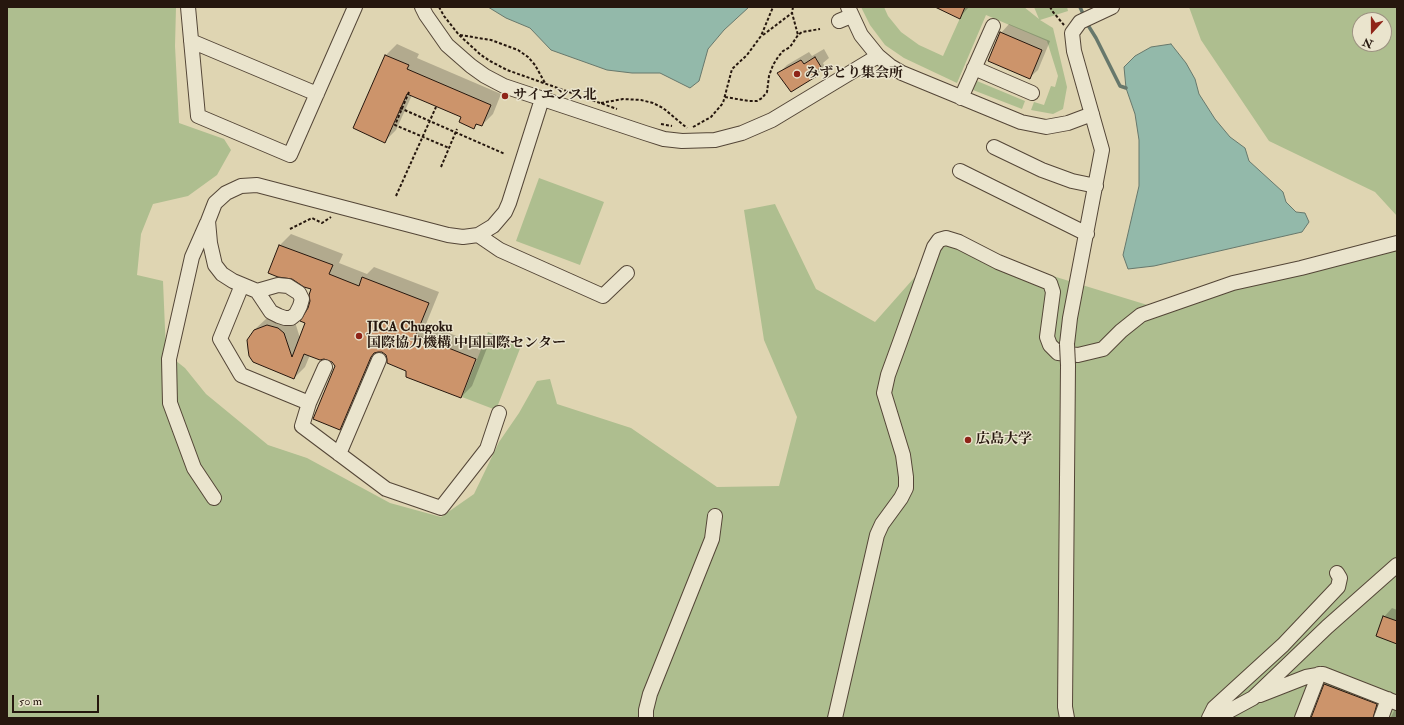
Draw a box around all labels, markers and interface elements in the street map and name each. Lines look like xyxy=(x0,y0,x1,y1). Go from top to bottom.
north arrow xyxy=(1352,12,1392,52)
text: N xyxy=(1361,35,1375,51)
place label: みずとり集会所 xyxy=(805,66,903,82)
marker: みずとり集会所 xyxy=(792,69,802,79)
place label: サイエンス北 xyxy=(513,88,597,104)
marker: サイエンス北 xyxy=(500,91,510,101)
place label: JICA Chugoku 国際協力機構 中国国際センター xyxy=(367,320,566,352)
marker: JICA Chugoku 国際協力機構 中国国際センター xyxy=(354,331,364,341)
place label: 広島大学 xyxy=(976,432,1032,448)
marker: 広島大学 xyxy=(963,435,973,445)
scale bar xyxy=(14,687,101,713)
text: 50 m xyxy=(19,694,42,709)

